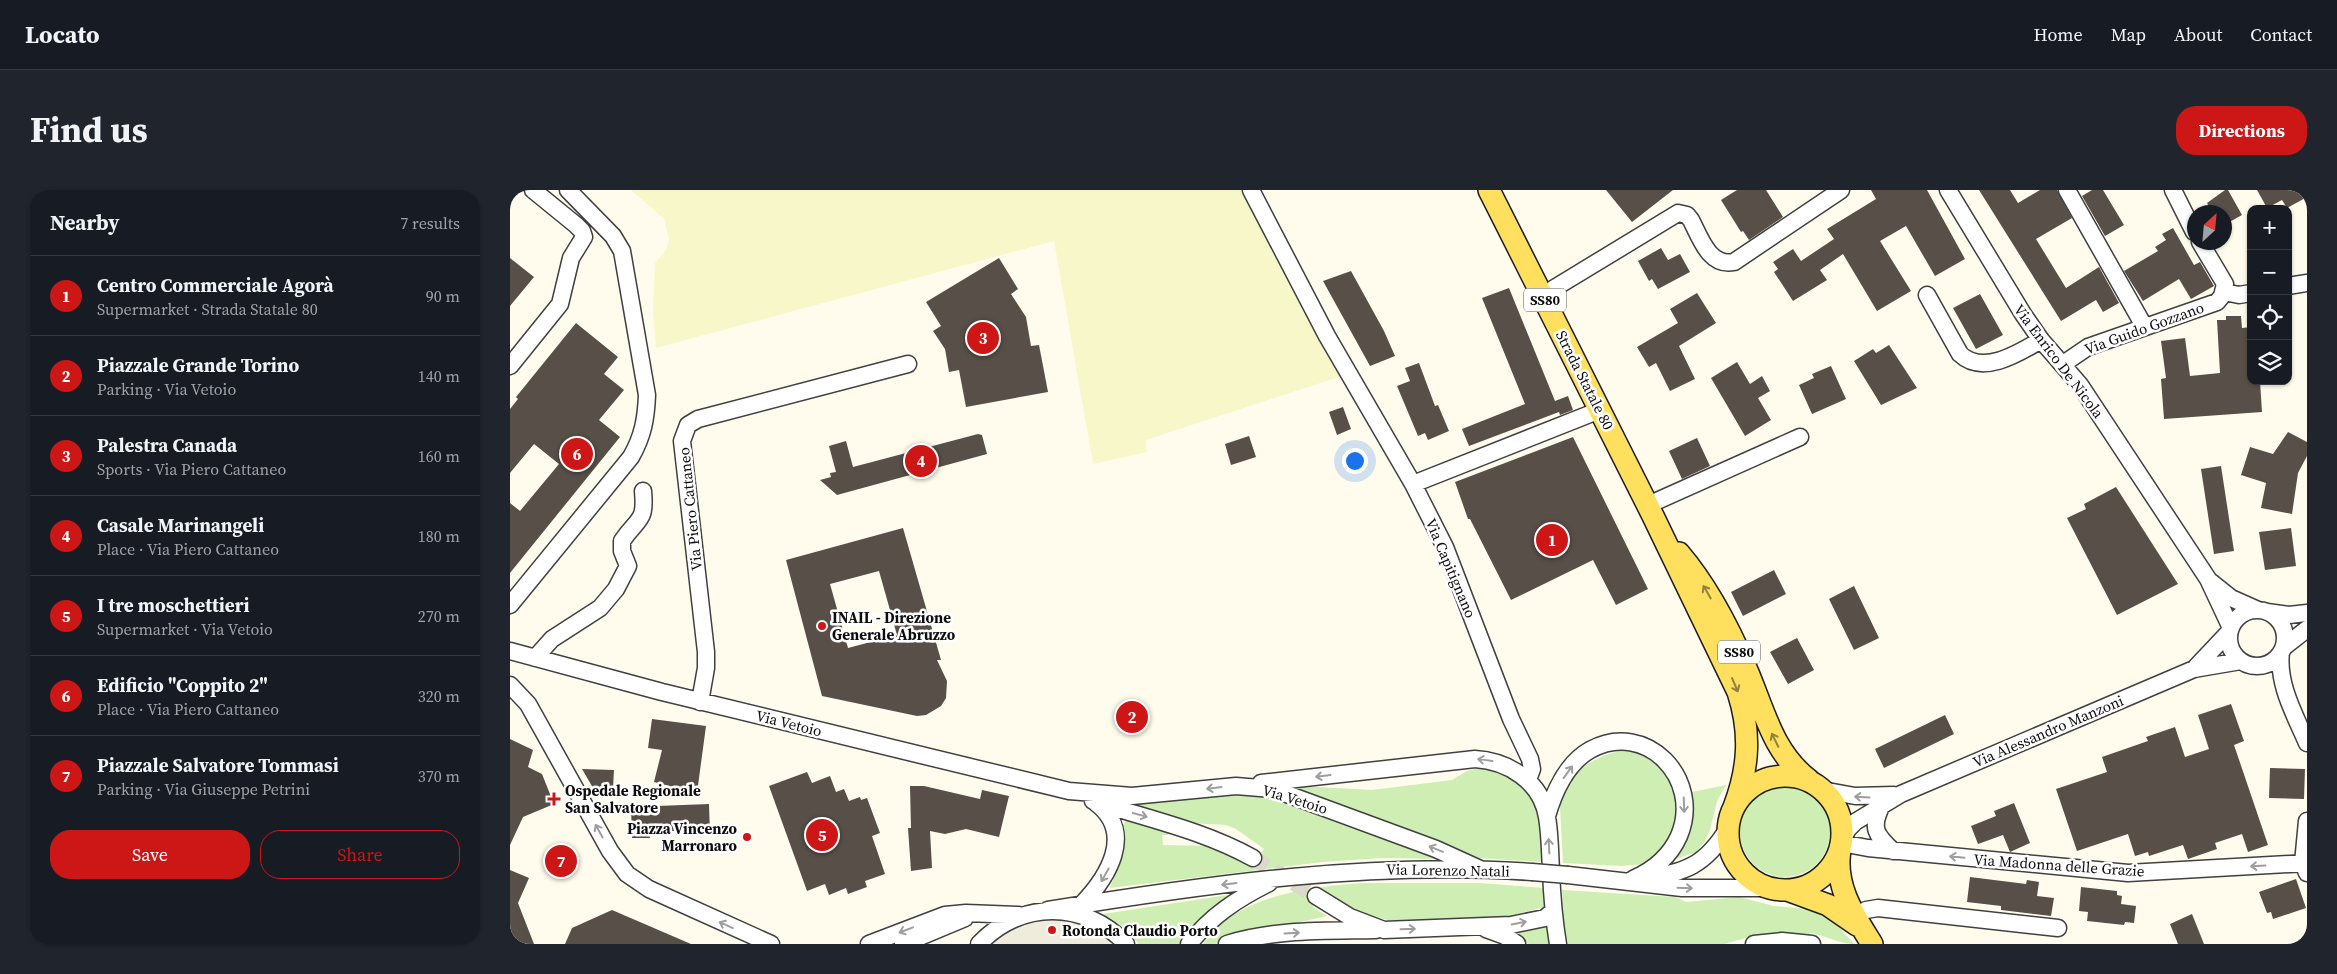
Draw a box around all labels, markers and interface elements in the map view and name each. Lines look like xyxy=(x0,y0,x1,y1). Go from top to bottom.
text: Locato xyxy=(25,18,100,51)
text: Home xyxy=(2034,22,2083,47)
text: Map xyxy=(2111,22,2146,47)
text: About xyxy=(2174,22,2222,47)
text: Contact xyxy=(2250,22,2312,47)
text: Find us xyxy=(30,106,148,154)
button: Directions xyxy=(2176,106,2307,155)
north arrow xyxy=(2187,205,2232,250)
map controls xyxy=(2247,205,2292,385)
button: + xyxy=(2247,205,2292,250)
text: Nearby xyxy=(50,208,120,237)
text: 7 results xyxy=(400,212,460,234)
button: − xyxy=(2247,250,2292,295)
text: Centro Commerciale Agorà xyxy=(97,272,334,298)
text: 1 xyxy=(62,285,70,307)
text: 90 m xyxy=(426,285,460,307)
road number: SS80 xyxy=(1524,288,1566,312)
button: locate xyxy=(2247,295,2292,340)
street label: Via Guido Gozzano xyxy=(2081,297,2207,359)
text: Supermarket · Strada Statale 80 xyxy=(97,298,318,320)
street label: Via Enrico De Nicola xyxy=(2009,300,2109,423)
pin: 3 xyxy=(967,319,999,357)
street label: Strada Statale 80 xyxy=(1551,327,1619,433)
button: layers xyxy=(2247,340,2292,385)
text: Piazzale Grande Torino xyxy=(97,352,299,378)
text: 2 xyxy=(62,365,70,387)
text: 140 m xyxy=(418,365,460,387)
text: Parking · Via Vetoio xyxy=(97,378,236,400)
text: Palestra Canada xyxy=(97,432,237,458)
pin: 6 xyxy=(561,435,593,473)
pin: 4 xyxy=(905,442,937,480)
text: 3 xyxy=(62,445,70,467)
text: 160 m xyxy=(418,445,460,467)
street label: Via Piero Cattaneo xyxy=(673,446,707,572)
your location xyxy=(1342,448,1368,474)
text: Sports · Via Piero Cattaneo xyxy=(97,458,286,480)
text: Casale Marinangeli xyxy=(97,512,264,538)
street label: Via Capitignano xyxy=(1421,515,1481,621)
pin: 1 xyxy=(1536,521,1568,559)
text: 4 xyxy=(62,525,70,547)
text: 180 m xyxy=(418,525,460,547)
text: Place · Via Piero Cattaneo xyxy=(97,538,279,560)
one-way arrow xyxy=(1702,586,1712,600)
text: I tre moschettieri xyxy=(97,592,250,618)
text: 5 xyxy=(62,605,70,627)
text: 270 m xyxy=(418,605,460,627)
place label: INAIL - Direzione Generale Abruzzo xyxy=(832,607,956,645)
text: Supermarket · Via Vetoio xyxy=(97,618,273,640)
marker: INAIL - Direzione Generale Abruzzo xyxy=(816,620,828,632)
road number: SS80 xyxy=(1718,641,1760,664)
text: Edificio "Coppito 2" xyxy=(97,672,268,698)
one-way arrow xyxy=(1730,677,1740,692)
text: 6 xyxy=(62,685,70,707)
text: 320 m xyxy=(418,685,460,707)
street label: Via Alessandro Manzoni xyxy=(1969,690,2127,772)
text: Place · Via Piero Cattaneo xyxy=(97,698,279,720)
pin: 2 xyxy=(1116,698,1148,736)
street label: Via Vetoio xyxy=(754,705,824,741)
one-way arrow xyxy=(1770,733,1779,748)
text: Piazzale Salvatore Tommasi xyxy=(97,752,339,778)
one-way arrow xyxy=(1477,755,1493,765)
text: 7 xyxy=(62,765,70,787)
text: 370 m xyxy=(418,765,460,787)
one-way arrow xyxy=(1563,765,1573,779)
one-way arrow xyxy=(1316,771,1332,781)
text: Parking · Via Giuseppe Petrini xyxy=(97,778,310,800)
street label: Via Vetoio xyxy=(1260,779,1330,819)
place label: Ospedale Regionale San Salvatore xyxy=(565,780,701,818)
one-way arrow xyxy=(1206,783,1222,793)
marker: Ospedale Regionale San Salvatore xyxy=(547,792,561,806)
one-way arrow xyxy=(1854,792,1870,801)
one-way arrow xyxy=(1680,796,1689,812)
one-way arrow xyxy=(1131,810,1147,820)
pin: 5 xyxy=(806,816,838,854)
place label: Piazza Vincenzo Marronaro xyxy=(627,818,738,856)
one-way arrow xyxy=(594,824,604,839)
button: Save xyxy=(50,830,250,879)
button: Share xyxy=(260,830,460,879)
marker: Piazza Vincenzo Marronaro xyxy=(741,831,753,843)
one-way arrow xyxy=(1545,838,1554,854)
pin: 7 xyxy=(545,842,577,880)
one-way arrow xyxy=(1428,844,1444,853)
street label: Via Madonna delle Grazie xyxy=(1973,849,2146,881)
one-way arrow xyxy=(1949,852,1965,862)
street label: Via Lorenzo Natali xyxy=(1386,858,1510,882)
one-way arrow xyxy=(2251,861,2267,870)
one-way arrow xyxy=(1100,867,1110,882)
one-way arrow xyxy=(1221,879,1237,889)
one-way arrow xyxy=(1677,883,1693,892)
one-way arrow xyxy=(1510,918,1526,927)
one-way arrow xyxy=(719,920,734,930)
place label: Rotonda Claudio Porto xyxy=(1062,920,1218,941)
marker: Rotonda Claudio Porto xyxy=(1046,924,1058,936)
one-way arrow xyxy=(1400,925,1416,934)
one-way arrow xyxy=(898,926,914,935)
one-way arrow xyxy=(1284,928,1300,937)

